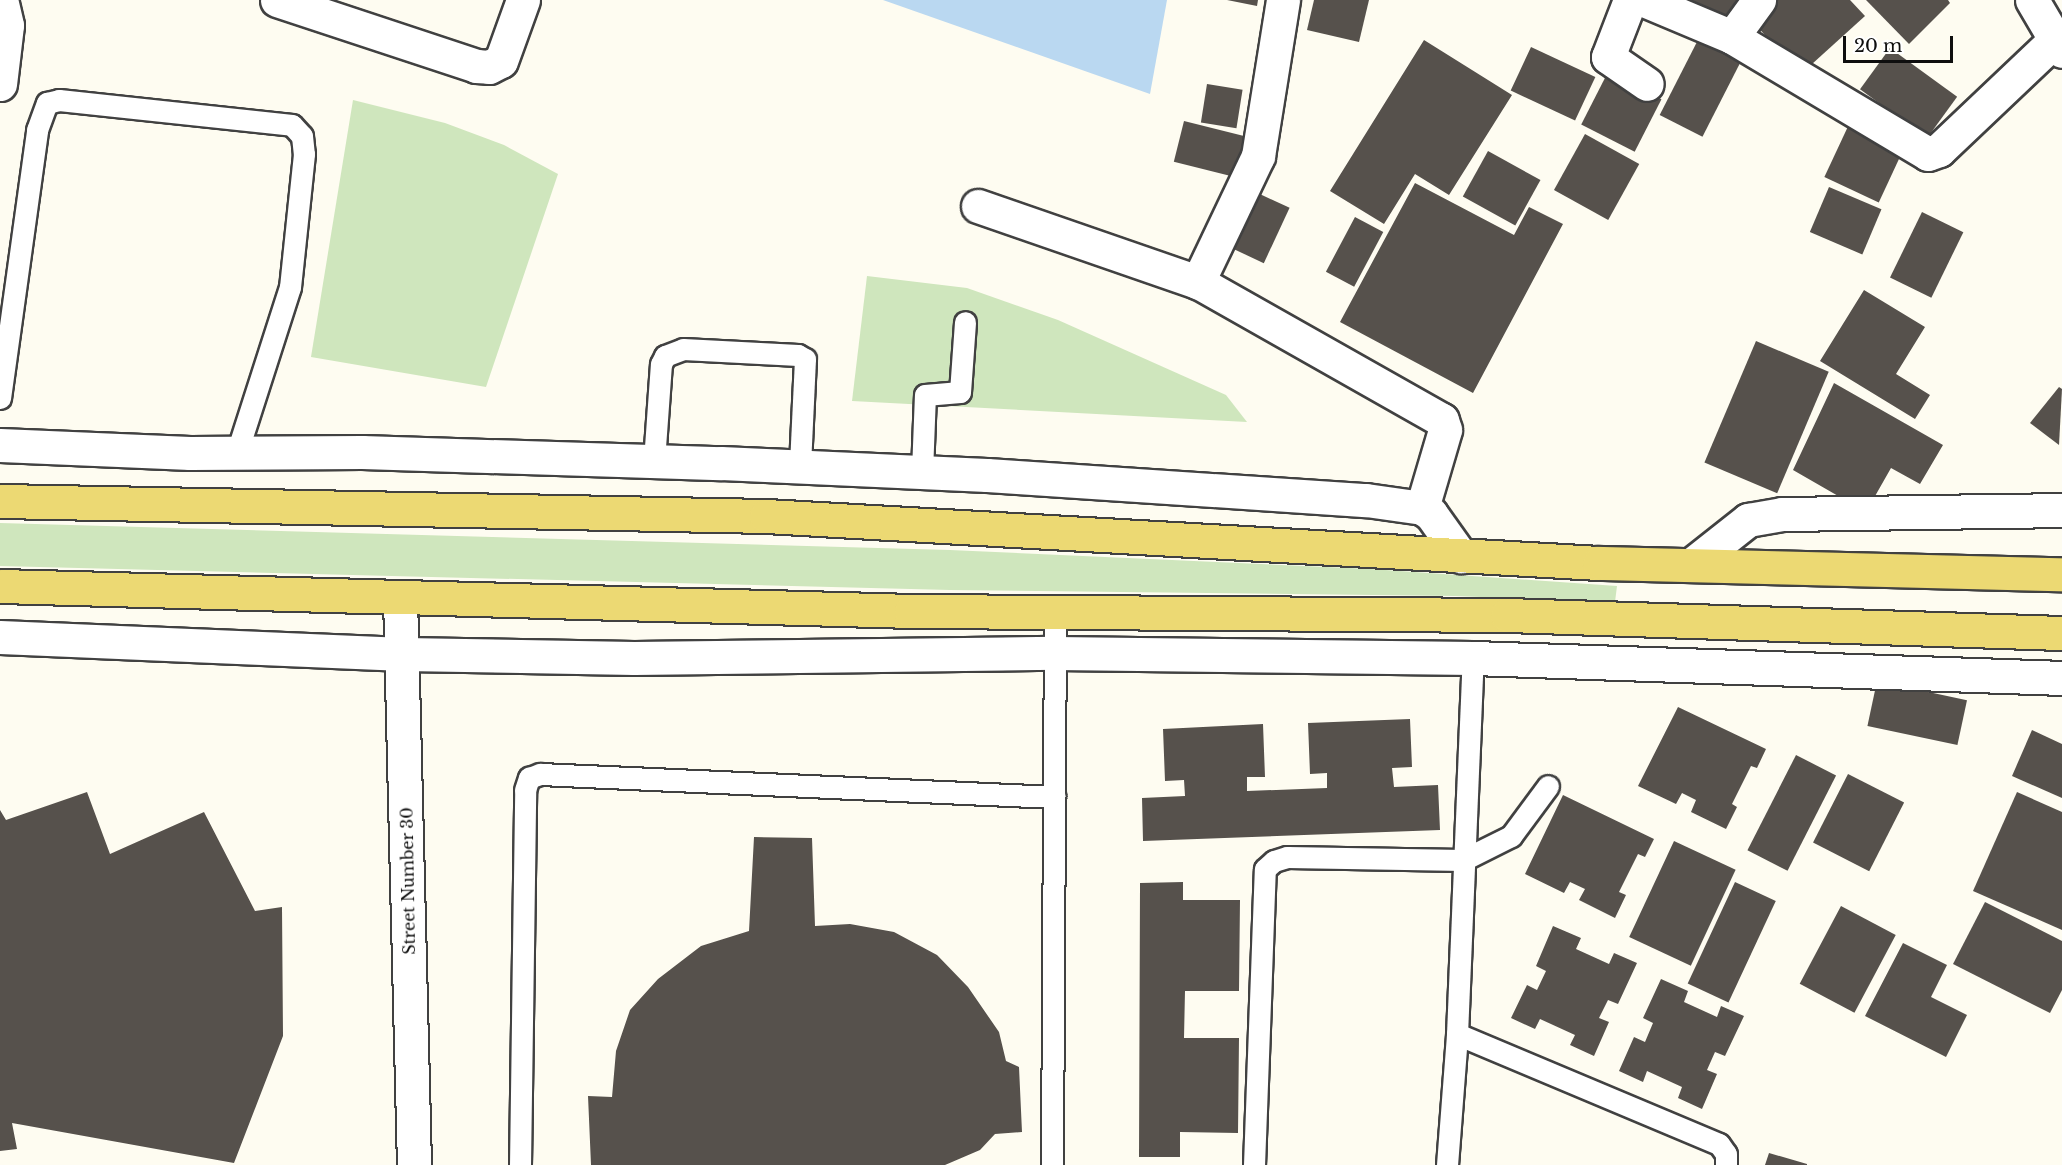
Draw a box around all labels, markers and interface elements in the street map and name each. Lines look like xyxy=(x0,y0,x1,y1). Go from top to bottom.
scale bar xyxy=(1846,24,1956,62)
text: 20 m xyxy=(1854,35,1902,57)
street label: Street Number 30 xyxy=(397,807,419,955)

